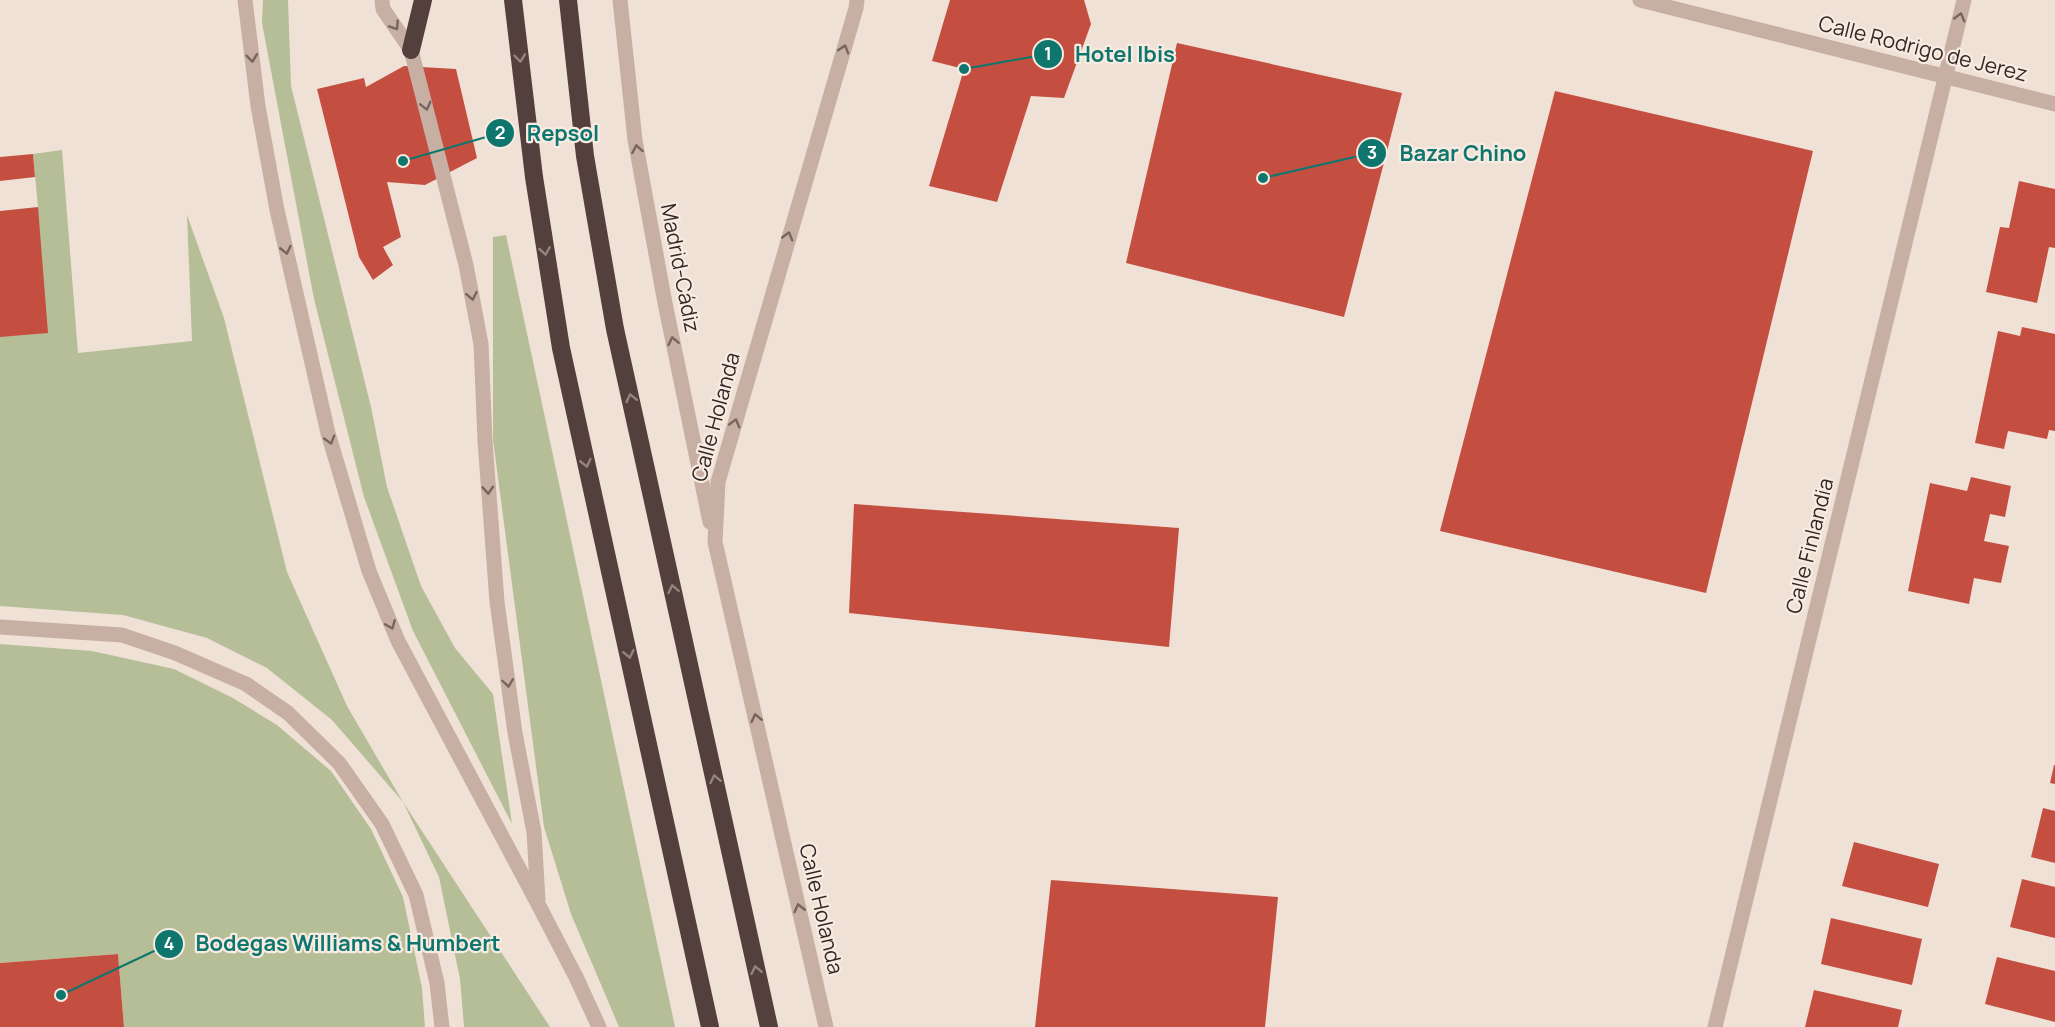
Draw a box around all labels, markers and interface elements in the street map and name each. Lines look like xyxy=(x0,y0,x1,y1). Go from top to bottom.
street label: Calle Rodrigo de Jerez xyxy=(1816,9,2031,88)
one-way arrow xyxy=(1952,12,1965,22)
one-way arrow xyxy=(388,19,399,30)
callout: Hotel Ibis xyxy=(1033,34,1187,74)
text: Hotel Ibis xyxy=(1075,39,1175,69)
text: 1 xyxy=(1044,41,1052,65)
one-way arrow xyxy=(837,44,849,54)
one-way arrow xyxy=(245,53,258,63)
one-way arrow xyxy=(513,54,526,63)
one-way arrow xyxy=(418,101,431,111)
callout: Repsol xyxy=(485,113,612,153)
text: Repsol xyxy=(527,118,599,148)
text: 2 xyxy=(495,120,505,144)
callout: Bazar Chino xyxy=(1357,133,1538,173)
text: Bazar Chino xyxy=(1400,138,1526,168)
text: 3 xyxy=(1367,140,1377,164)
one-way arrow xyxy=(631,145,644,155)
street label: Madrid-Cádiz xyxy=(655,201,707,335)
one-way arrow xyxy=(781,231,794,241)
one-way arrow xyxy=(279,245,292,255)
one-way arrow xyxy=(539,247,551,256)
one-way arrow xyxy=(465,290,478,300)
one-way arrow xyxy=(667,336,680,346)
street label: Calle Holanda xyxy=(684,349,746,485)
one-way arrow xyxy=(625,394,638,404)
one-way arrow xyxy=(728,418,740,429)
one-way arrow xyxy=(323,434,335,445)
one-way arrow xyxy=(579,458,592,468)
street label: Calle Finlandia xyxy=(1779,475,1839,617)
one-way arrow xyxy=(481,485,494,494)
one-way arrow xyxy=(668,584,681,594)
one-way arrow xyxy=(384,618,396,629)
one-way arrow xyxy=(621,649,634,659)
one-way arrow xyxy=(502,679,514,688)
one-way arrow xyxy=(751,714,764,724)
one-way arrow xyxy=(709,775,722,785)
street label: Calle Holanda xyxy=(793,841,851,977)
one-way arrow xyxy=(794,904,807,914)
callout: Bodegas Williams & Humbert xyxy=(154,924,513,964)
text: Bodegas Williams & Humbert xyxy=(196,928,500,958)
text: 4 xyxy=(164,931,175,955)
one-way arrow xyxy=(750,965,763,975)

